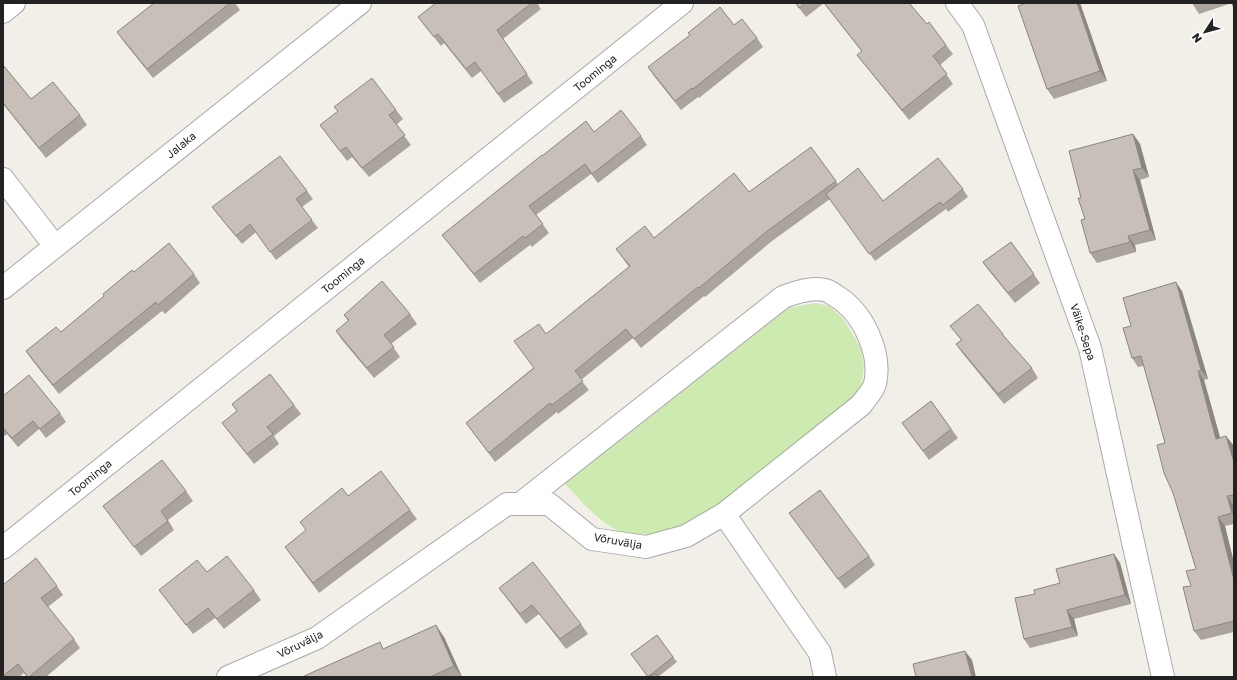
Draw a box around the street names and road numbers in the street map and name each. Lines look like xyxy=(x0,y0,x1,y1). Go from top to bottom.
street label: Toominga xyxy=(571,51,619,94)
street label: Jalaka xyxy=(163,129,198,160)
street label: Toominga xyxy=(319,253,367,296)
street label: Väike-Sepa xyxy=(1068,302,1099,362)
street label: Toominga xyxy=(66,456,114,499)
street label: Võruvälja xyxy=(593,530,643,551)
street label: Võruvälja xyxy=(275,627,325,660)

